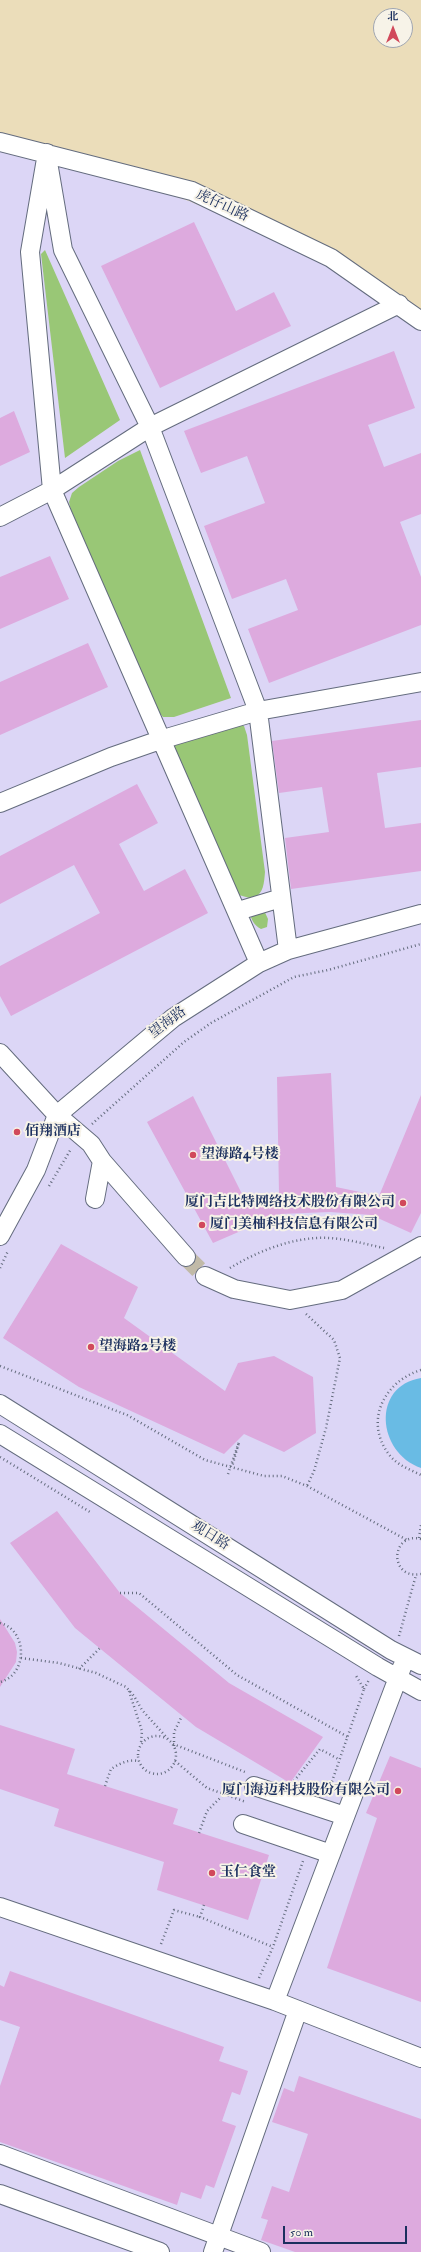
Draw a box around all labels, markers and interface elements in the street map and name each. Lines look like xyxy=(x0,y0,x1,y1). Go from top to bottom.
north arrow xyxy=(373,8,413,48)
text: 北 xyxy=(388,10,399,23)
street label: 虎仔山路 xyxy=(193,187,251,225)
street label: 望海路 xyxy=(146,1004,190,1042)
place label: 佰翔酒店 xyxy=(25,1124,81,1140)
marker: 佰翔酒店 xyxy=(12,1127,22,1137)
place label: 望海路4号楼 xyxy=(201,1147,279,1163)
marker: 望海路4号楼 xyxy=(188,1150,198,1160)
place label: 厦门吉比特网络技术股份有限公司 xyxy=(185,1195,395,1211)
marker: 厦门吉比特网络技术股份有限公司 xyxy=(398,1198,408,1208)
place label: 厦门美柚科技信息有限公司 xyxy=(210,1217,378,1233)
marker: 厦门美柚科技信息有限公司 xyxy=(197,1220,207,1230)
place label: 望海路2号楼 xyxy=(99,1339,176,1355)
marker: 望海路2号楼 xyxy=(86,1342,96,1352)
street label: 观日路 xyxy=(188,1518,232,1554)
place label: 厦门海迈科技股份有限公司 xyxy=(222,1783,390,1799)
marker: 厦门海迈科技股份有限公司 xyxy=(393,1786,403,1796)
place label: 玉仁食堂 xyxy=(220,1865,276,1881)
marker: 玉仁食堂 xyxy=(207,1868,217,1878)
scale bar xyxy=(285,2218,409,2244)
text: 50 m xyxy=(290,2225,313,2240)

